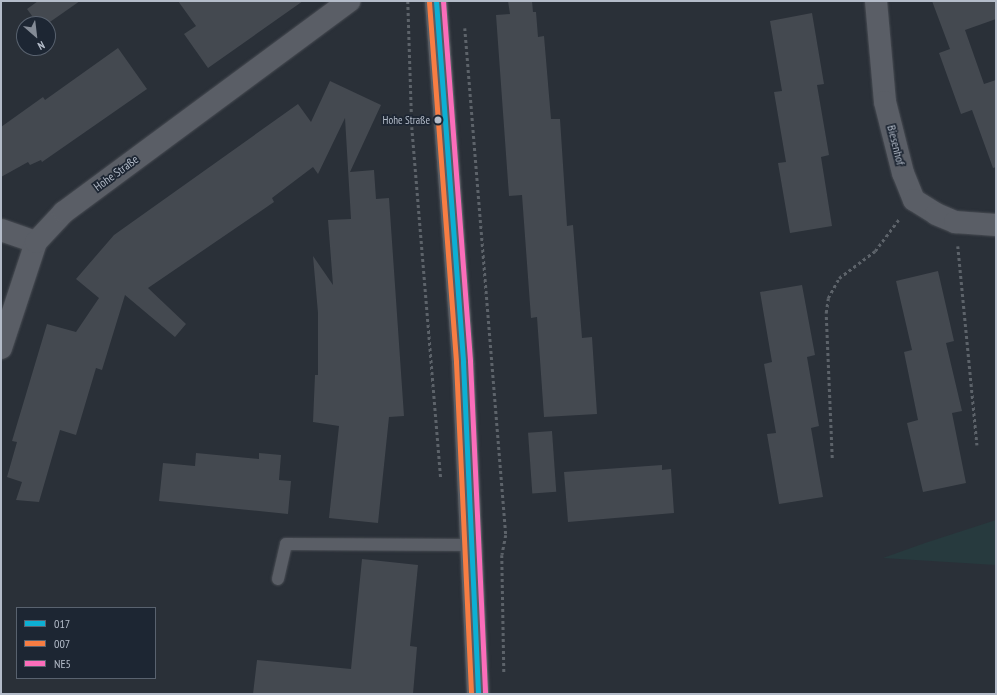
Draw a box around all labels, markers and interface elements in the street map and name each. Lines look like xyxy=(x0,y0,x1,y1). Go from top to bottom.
north arrow xyxy=(16,16,56,56)
text: N xyxy=(35,38,47,53)
place label: Hohe Straße xyxy=(383,113,430,127)
marker: Hohe Straße xyxy=(433,115,443,125)
street label: Biesenhof xyxy=(884,123,908,167)
street label: Hohe Straße xyxy=(91,152,141,194)
legend xyxy=(16,607,156,679)
text: 017 xyxy=(54,616,70,631)
text: 007 xyxy=(54,636,70,651)
text: NE5 xyxy=(54,656,71,671)

